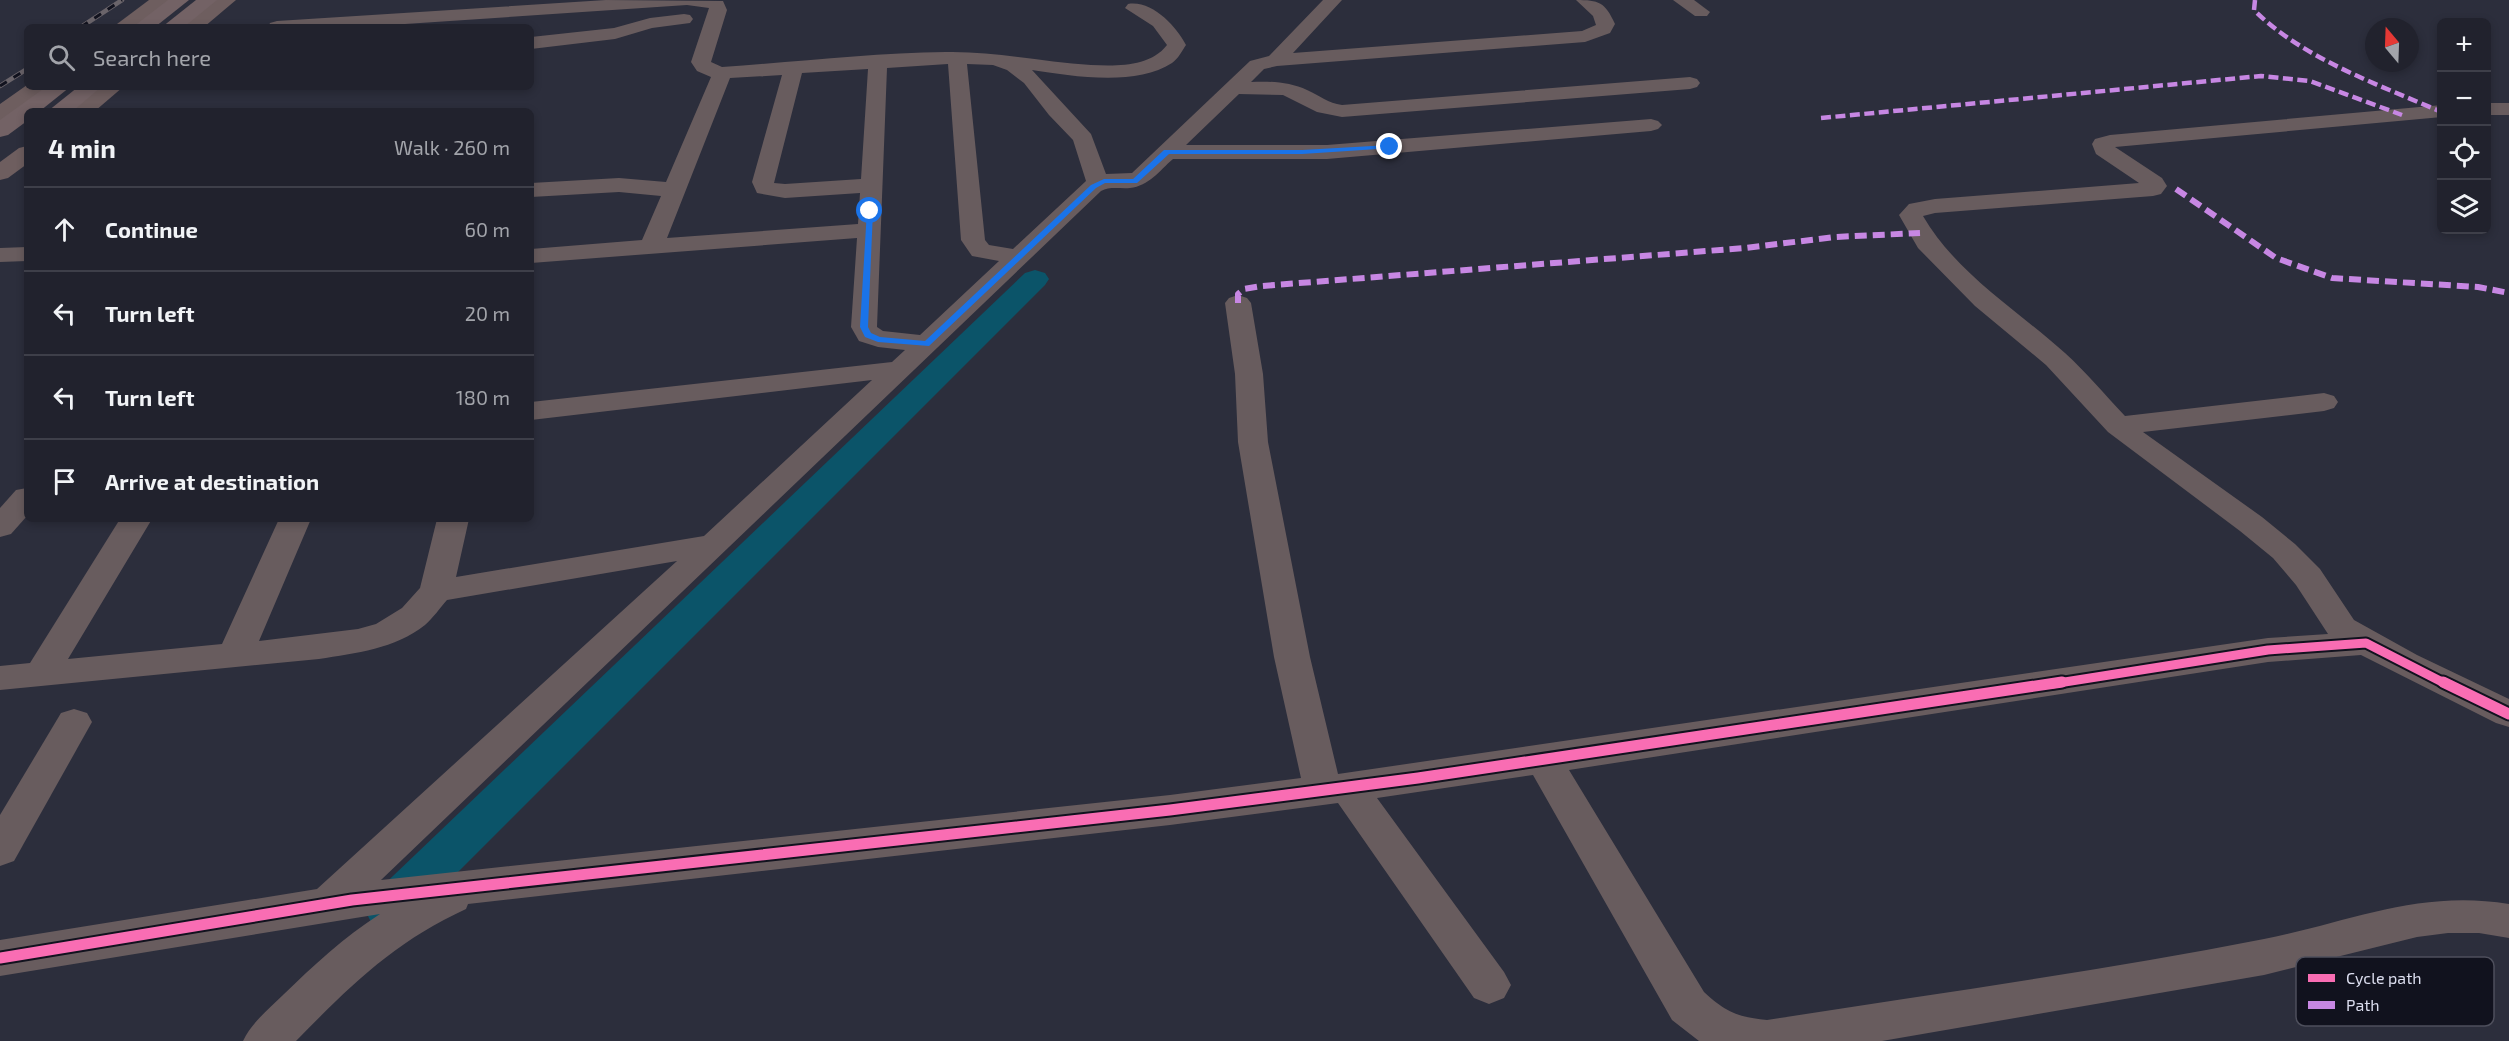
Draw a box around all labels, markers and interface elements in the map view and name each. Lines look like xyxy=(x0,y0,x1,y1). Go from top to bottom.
north arrow xyxy=(2365,18,2419,72)
map controls xyxy=(2437,18,2491,234)
button: + xyxy=(2437,18,2491,72)
search box xyxy=(24,24,534,90)
icon: search xyxy=(45,41,78,74)
text: Search here xyxy=(93,44,211,70)
button: − xyxy=(2437,72,2491,126)
button: locate xyxy=(2437,126,2491,180)
text: 4 min xyxy=(48,132,116,163)
route end xyxy=(1376,133,1402,159)
text: Walk · 260 m xyxy=(394,135,510,159)
button: layers xyxy=(2437,180,2491,234)
route start xyxy=(856,197,882,223)
icon: ahead xyxy=(48,213,81,246)
text: Continue xyxy=(105,216,198,242)
text: 60 m xyxy=(465,217,510,241)
icon: left xyxy=(48,297,81,330)
text: Turn left xyxy=(105,300,194,326)
text: 20 m xyxy=(465,301,510,325)
icon: left xyxy=(48,381,81,414)
text: Turn left xyxy=(105,384,194,410)
text: 180 m xyxy=(456,385,510,409)
icon: arrive xyxy=(48,465,81,498)
text: Arrive at destination xyxy=(105,468,319,494)
legend xyxy=(2296,957,2494,1026)
text: Cycle path xyxy=(2346,968,2422,987)
text: Path xyxy=(2346,995,2380,1014)

